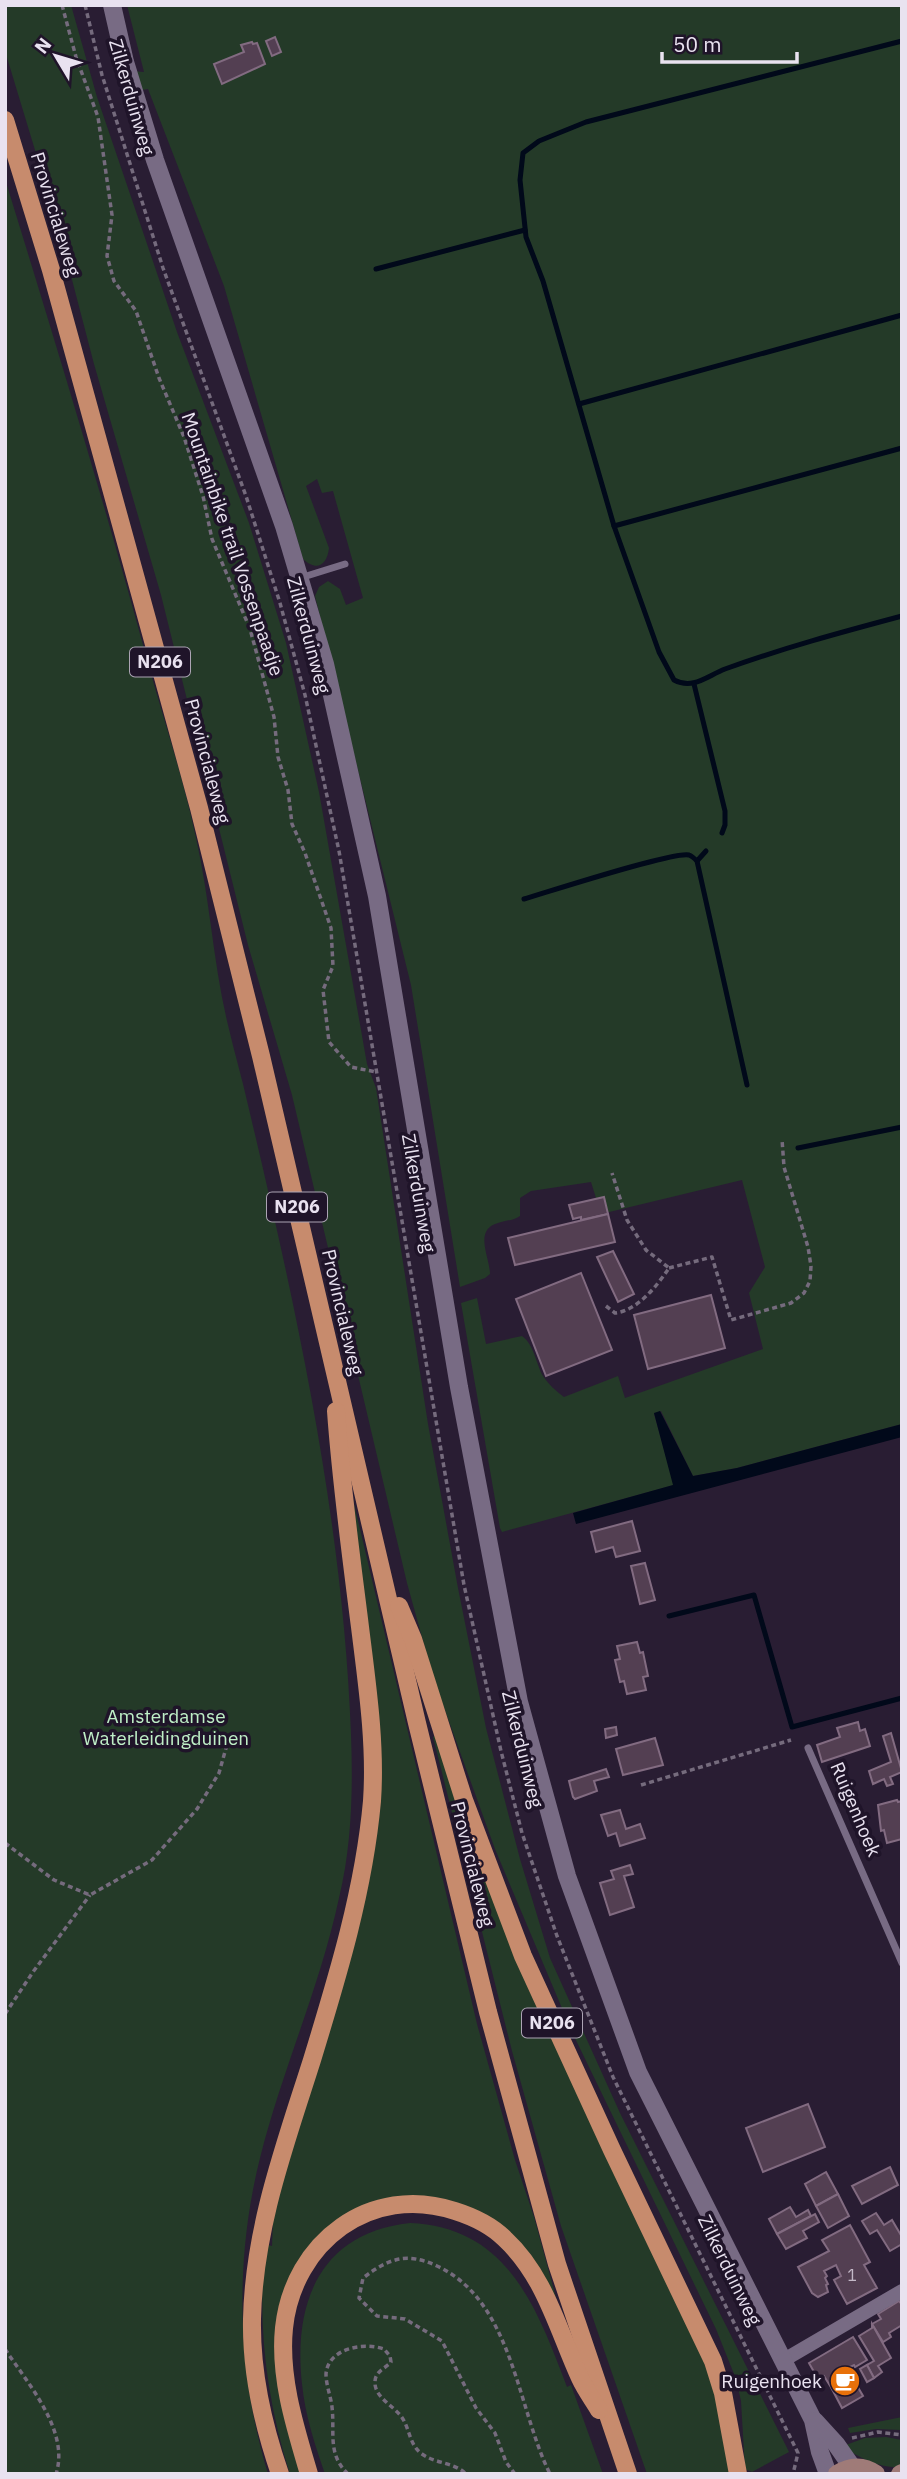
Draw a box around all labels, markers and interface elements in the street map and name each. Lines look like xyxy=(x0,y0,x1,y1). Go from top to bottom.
north arrow xyxy=(21,21,91,91)
scale bar xyxy=(662,21,797,65)
text: 50 m xyxy=(673,30,722,58)
text: N xyxy=(29,33,56,58)
street label: Zilkerduinweg xyxy=(104,36,160,158)
street label: Provincialeweg xyxy=(26,149,86,279)
street label: Mountainbike trail Vossenpaadje xyxy=(177,409,289,679)
street label: Zilkerduinweg xyxy=(282,574,336,696)
road number: N206 xyxy=(130,648,190,676)
street label: Provincialeweg xyxy=(180,696,236,826)
street label: Zilkerduinweg xyxy=(397,1132,441,1254)
road number: N206 xyxy=(267,1192,327,1222)
street label: Provincialeweg xyxy=(317,1247,369,1377)
street label: Zilkerduinweg xyxy=(497,1688,549,1810)
park label: Amsterdamse Waterleidingduinen xyxy=(83,1704,249,1750)
street label: Ruigenhoek xyxy=(825,1758,887,1860)
street label: Provincialeweg xyxy=(446,1799,500,1929)
road number: N206 xyxy=(522,2008,582,2038)
street label: Zilkerduinweg xyxy=(693,2211,767,2329)
house number: 1 xyxy=(847,2265,857,2285)
cafe icon: Ruigenhoek xyxy=(828,2364,862,2398)
place label: Ruigenhoek xyxy=(721,2369,822,2393)

